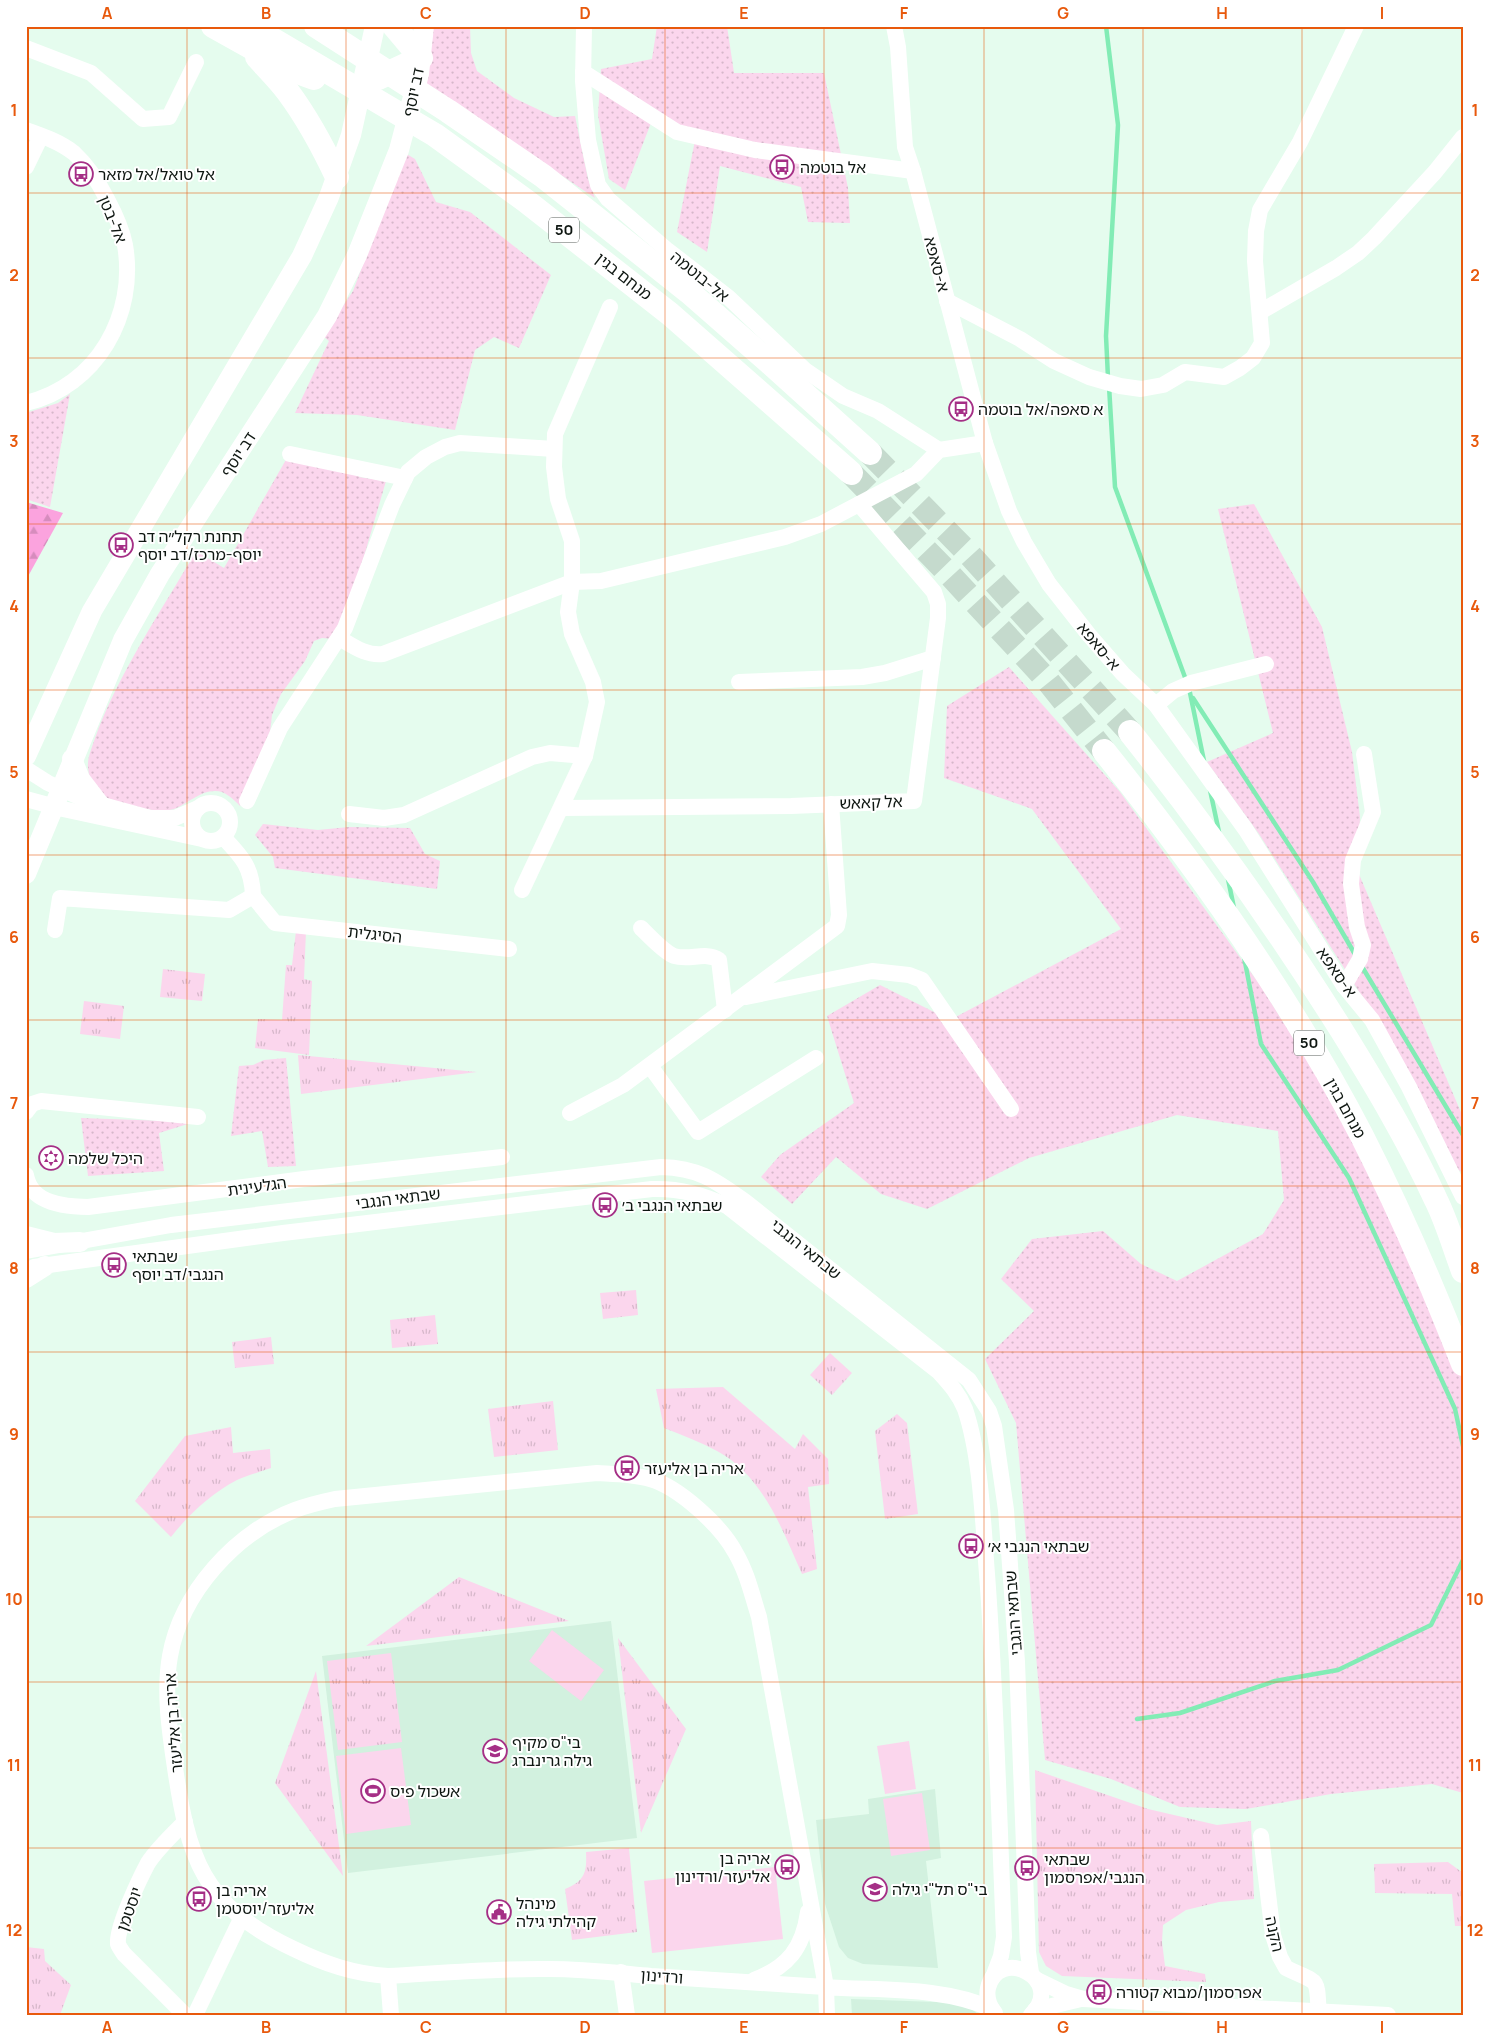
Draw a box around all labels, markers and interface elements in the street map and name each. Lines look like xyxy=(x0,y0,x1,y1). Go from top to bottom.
text: A xyxy=(102,2,113,24)
text: B xyxy=(261,2,271,24)
text: C xyxy=(420,2,432,24)
text: D xyxy=(579,2,591,24)
text: E xyxy=(739,2,749,24)
text: F xyxy=(900,2,909,24)
text: G xyxy=(1057,2,1069,24)
text: H xyxy=(1216,2,1228,24)
text: I xyxy=(1380,2,1384,24)
street label: דב יוסף xyxy=(397,65,429,119)
text: 1 xyxy=(10,99,18,121)
text: 1 xyxy=(1471,99,1479,121)
bus stop icon: אל בוטמה xyxy=(769,154,795,180)
place label: אל בוטמה xyxy=(800,156,866,178)
bus stop icon: אל טואל/אל מזאר xyxy=(68,161,94,187)
place label: אל טואל/אל מזאר xyxy=(98,163,215,185)
street label: אל-בטן xyxy=(94,192,132,246)
road number: 50 xyxy=(549,218,579,242)
street label: א-סאפא xyxy=(919,234,955,294)
street label: אל-בוטמה xyxy=(666,246,734,306)
street label: מנחם בגין xyxy=(591,247,657,305)
text: 2 xyxy=(9,264,19,286)
text: 2 xyxy=(1470,264,1480,286)
bus stop icon: א סאפה/אל בוטמה xyxy=(948,396,974,422)
place label: א סאפה/אל בוטמה xyxy=(978,398,1103,420)
street label: דב יוסף xyxy=(215,427,261,481)
text: 3 xyxy=(9,430,19,452)
text: 3 xyxy=(1470,430,1480,452)
place label: תחנת רקל״ה דב יוסף-מרכז/דב יוסף xyxy=(138,525,262,565)
bus stop icon: תחנת רקל״ה דב יוסף-מרכז/דב יוסף xyxy=(108,532,134,558)
text: 4 xyxy=(9,595,19,617)
text: 4 xyxy=(1470,595,1480,617)
street label: א-סאפא xyxy=(1072,617,1126,675)
text: 5 xyxy=(9,761,19,783)
text: 5 xyxy=(1470,761,1480,783)
street label: אל קאאש xyxy=(839,790,903,814)
street label: הסיגלית xyxy=(347,920,403,948)
text: 6 xyxy=(9,926,19,948)
text: 6 xyxy=(1470,926,1480,948)
street label: א-סאפא xyxy=(1312,942,1362,1002)
road number: 50 xyxy=(1294,1030,1324,1056)
street label: מנחם בגין xyxy=(1320,1074,1372,1142)
text: 7 xyxy=(10,1092,18,1114)
text: 7 xyxy=(1471,1092,1479,1114)
synagogue icon: היכל שלמה xyxy=(38,1145,64,1171)
place label: היכל שלמה xyxy=(68,1147,143,1169)
street label: הגלעינית xyxy=(226,1171,288,1201)
street label: שבתאי הנגבי xyxy=(354,1182,442,1214)
bus stop icon: שבתאי הנגבי ב׳ xyxy=(592,1192,618,1218)
place label: שבתאי הנגבי ב׳ xyxy=(622,1194,722,1216)
street label: שבתאי הנגבי xyxy=(766,1214,846,1284)
place label: שבתאי הנגבי/דב יוסף xyxy=(132,1245,224,1285)
bus stop icon: שבתאי הנגבי/דב יוסף xyxy=(101,1252,127,1278)
text: 8 xyxy=(9,1257,19,1279)
text: 8 xyxy=(1470,1257,1480,1279)
text: 9 xyxy=(9,1423,19,1445)
text: 9 xyxy=(1470,1423,1480,1445)
bus stop icon: אריה בן אליעזר xyxy=(614,1455,640,1481)
place label: אריה בן אליעזר xyxy=(644,1457,744,1479)
bus stop icon: שבתאי הנגבי א׳ xyxy=(958,1533,984,1559)
place label: שבתאי הנגבי א׳ xyxy=(988,1535,1089,1557)
street label: שבתאי הנגבי xyxy=(999,1570,1027,1656)
text: 10 xyxy=(5,1588,23,1610)
text: 10 xyxy=(1466,1588,1484,1610)
street label: אריה בן אליעזר xyxy=(159,1672,187,1774)
place label: בי"ס מקיף גילה גרינברג xyxy=(512,1731,592,1771)
school or university icon: בי"ס מקיף גילה גרינברג xyxy=(482,1738,508,1764)
text: 11 xyxy=(7,1754,21,1776)
text: 11 xyxy=(1468,1754,1482,1776)
sports icon: אשכול פיס xyxy=(360,1778,386,1804)
place label: אשכול פיס xyxy=(390,1780,460,1802)
place label: אריה בן אליעזר/ורדינון xyxy=(675,1847,770,1887)
place label: שבתאי הנגבי/אפרסמון xyxy=(1044,1848,1145,1888)
bus stop icon: אריה בן אליעזר/ורדינון xyxy=(774,1854,800,1880)
bus stop icon: שבתאי הנגבי/אפרסמון xyxy=(1014,1855,1040,1881)
school or university icon: בי"ס תל"י גילה xyxy=(862,1876,888,1902)
place label: בי"ס תל"י גילה xyxy=(892,1878,988,1900)
place label: אריה בן אליעזר/יוסטמן xyxy=(216,1879,314,1919)
street label: יוסטמן xyxy=(111,1884,147,1934)
bus stop icon: אריה בן אליעזר/יוסטמן xyxy=(186,1886,212,1912)
place label: מינהל קהילתי גילה xyxy=(516,1892,596,1932)
public building icon: מינהל קהילתי גילה xyxy=(486,1899,512,1925)
street label: הקנה xyxy=(1260,1914,1290,1954)
text: 12 xyxy=(6,1919,22,1941)
text: 12 xyxy=(1467,1919,1483,1941)
street label: ורדינון xyxy=(640,1964,684,1988)
bus stop icon: אפרסמון/מבוא קטורה xyxy=(1086,1979,1112,2005)
place label: אפרסמון/מבוא קטורה xyxy=(1116,1981,1262,2003)
text: A xyxy=(102,2016,113,2038)
text: B xyxy=(261,2016,271,2038)
text: C xyxy=(420,2016,432,2038)
text: D xyxy=(579,2016,591,2038)
text: E xyxy=(739,2016,749,2038)
text: F xyxy=(900,2016,909,2038)
text: G xyxy=(1057,2016,1069,2038)
text: H xyxy=(1216,2016,1228,2038)
text: I xyxy=(1380,2016,1384,2038)

